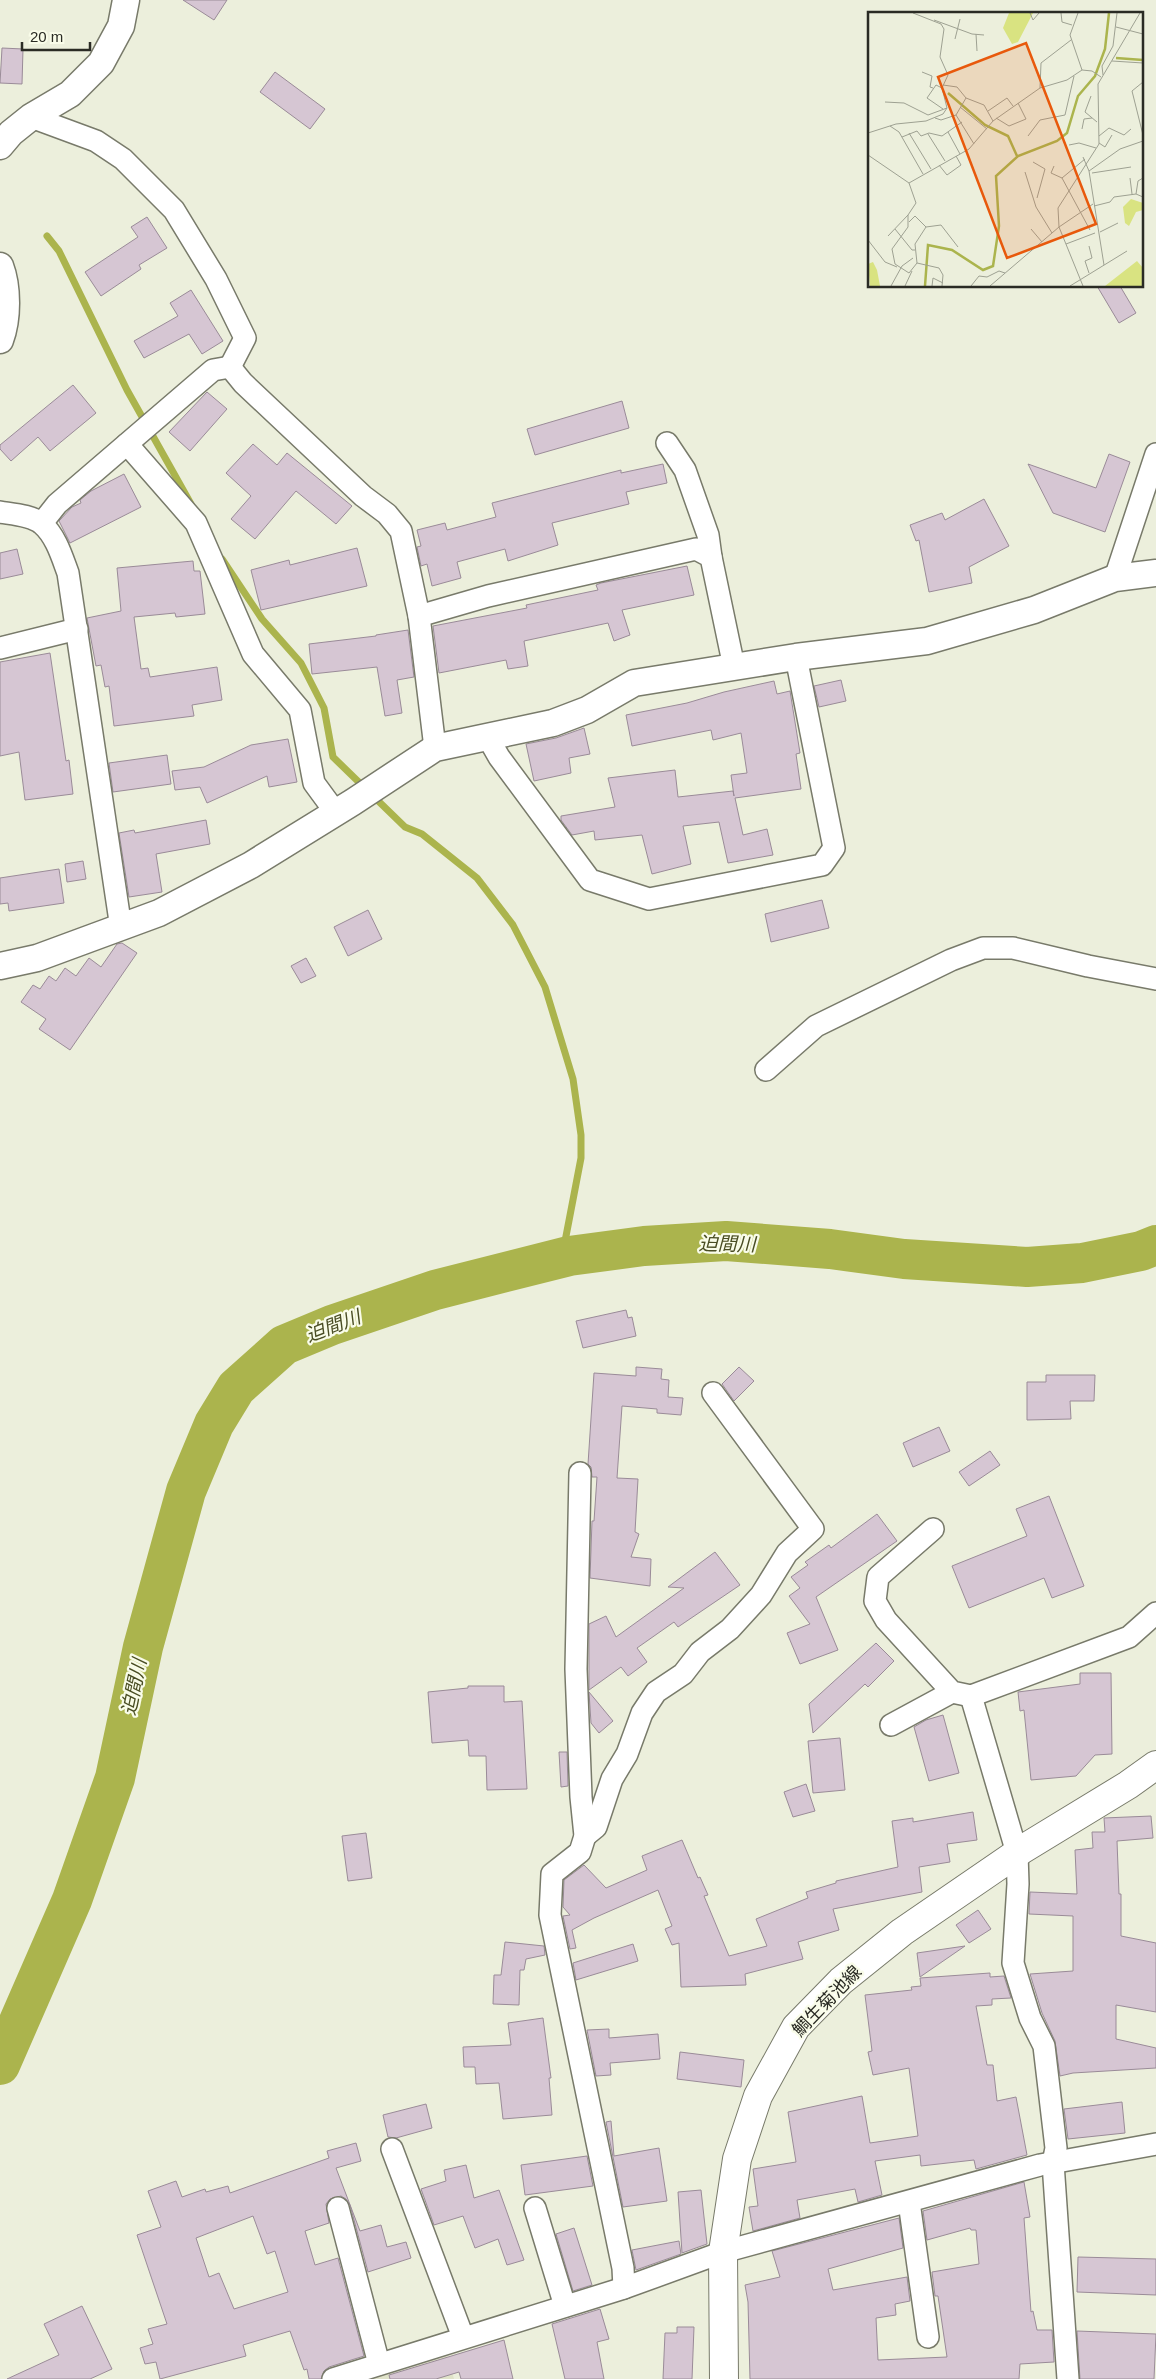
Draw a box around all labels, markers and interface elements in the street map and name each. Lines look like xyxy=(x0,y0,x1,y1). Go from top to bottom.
inset map xyxy=(868,12,1144,288)
scale bar xyxy=(22,20,90,52)
text: 20 m xyxy=(30,28,63,45)
water label: 迫間川 xyxy=(698,1233,758,1255)
water label: 迫間川 xyxy=(303,1305,365,1346)
water label: 迫間川 xyxy=(118,1655,151,1717)
street label: 鯛生菊池線 xyxy=(789,1962,865,2040)

